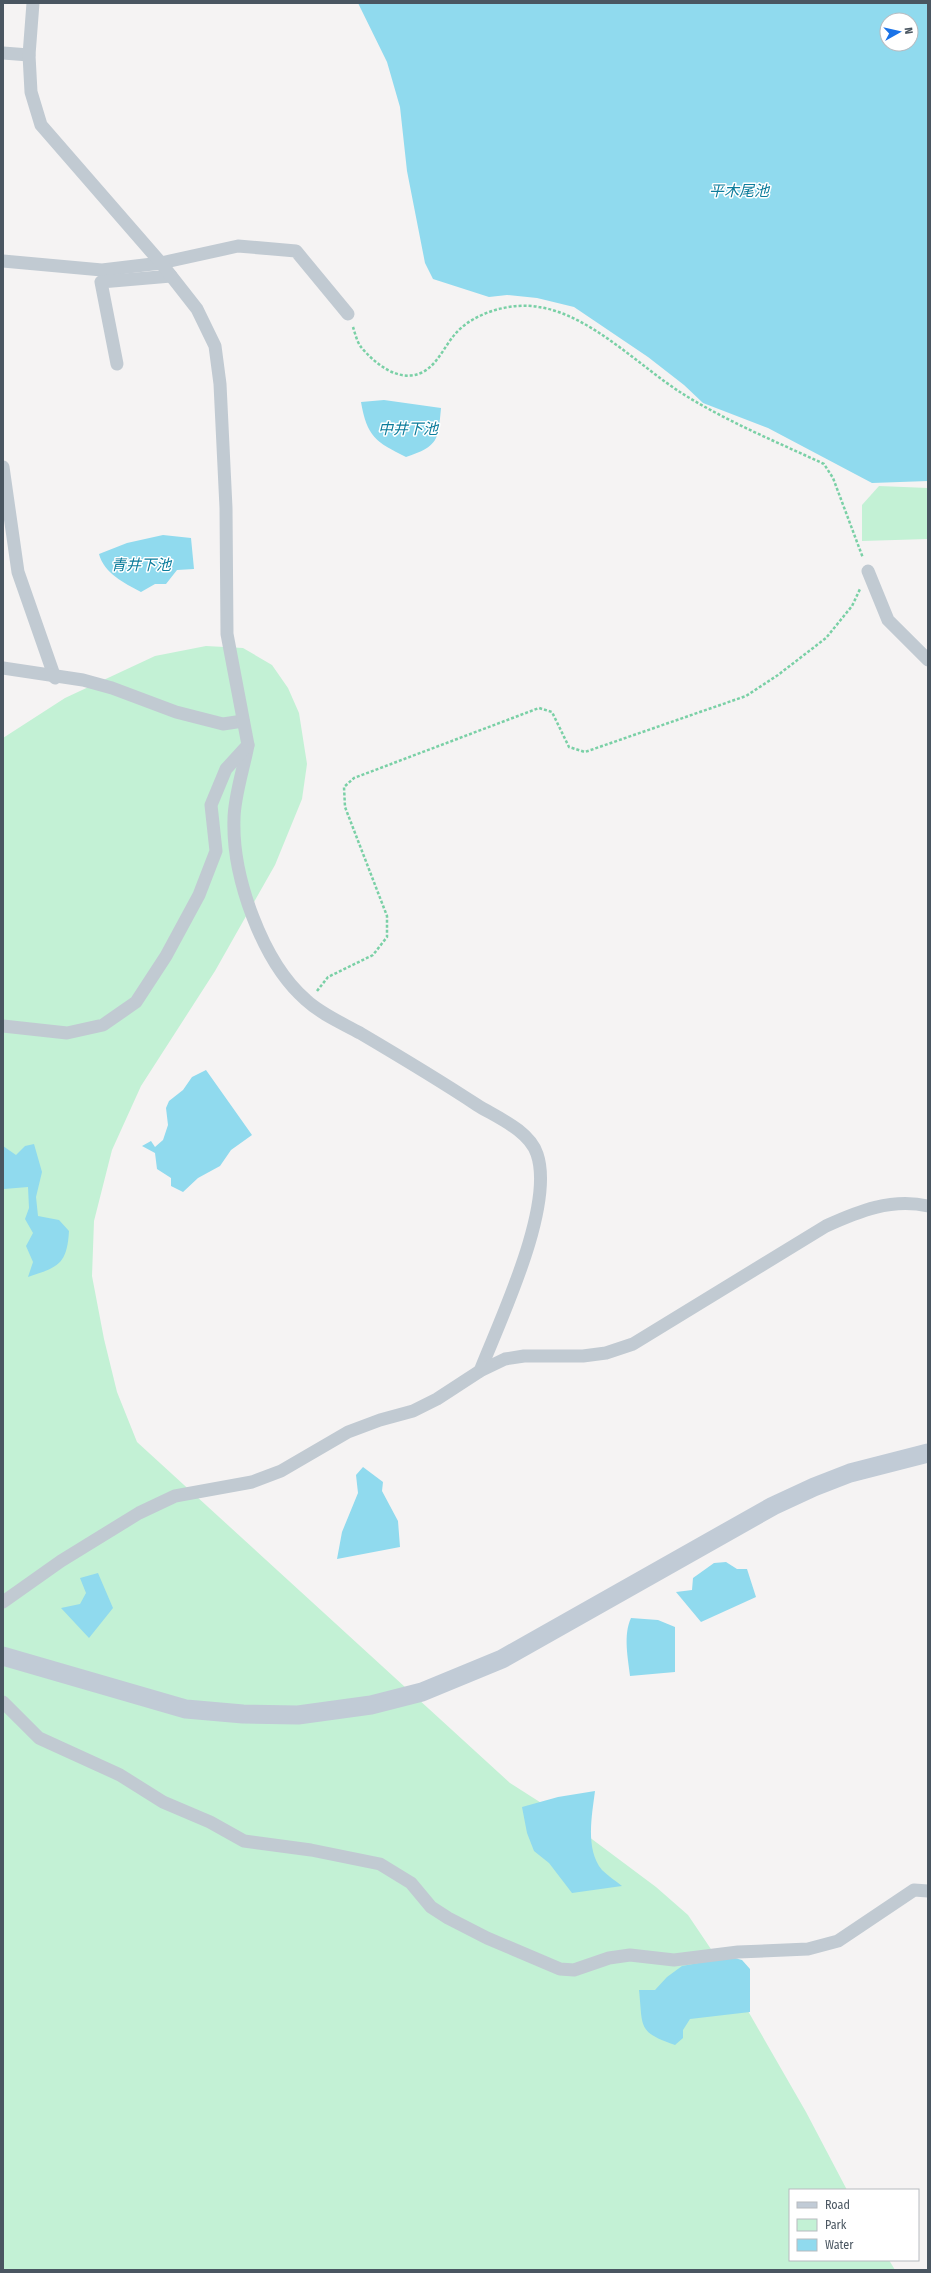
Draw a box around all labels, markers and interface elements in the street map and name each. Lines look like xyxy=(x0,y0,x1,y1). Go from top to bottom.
north arrow xyxy=(879,12,919,52)
text: N xyxy=(902,27,915,35)
water label: 平木尾池 xyxy=(709,182,771,200)
water label: 中井下池 xyxy=(378,420,440,438)
water label: 青井下池 xyxy=(111,556,173,574)
legend xyxy=(789,2189,919,2261)
text: Road xyxy=(825,2198,850,2212)
text: Park xyxy=(825,2218,847,2232)
text: Water xyxy=(825,2238,854,2252)

